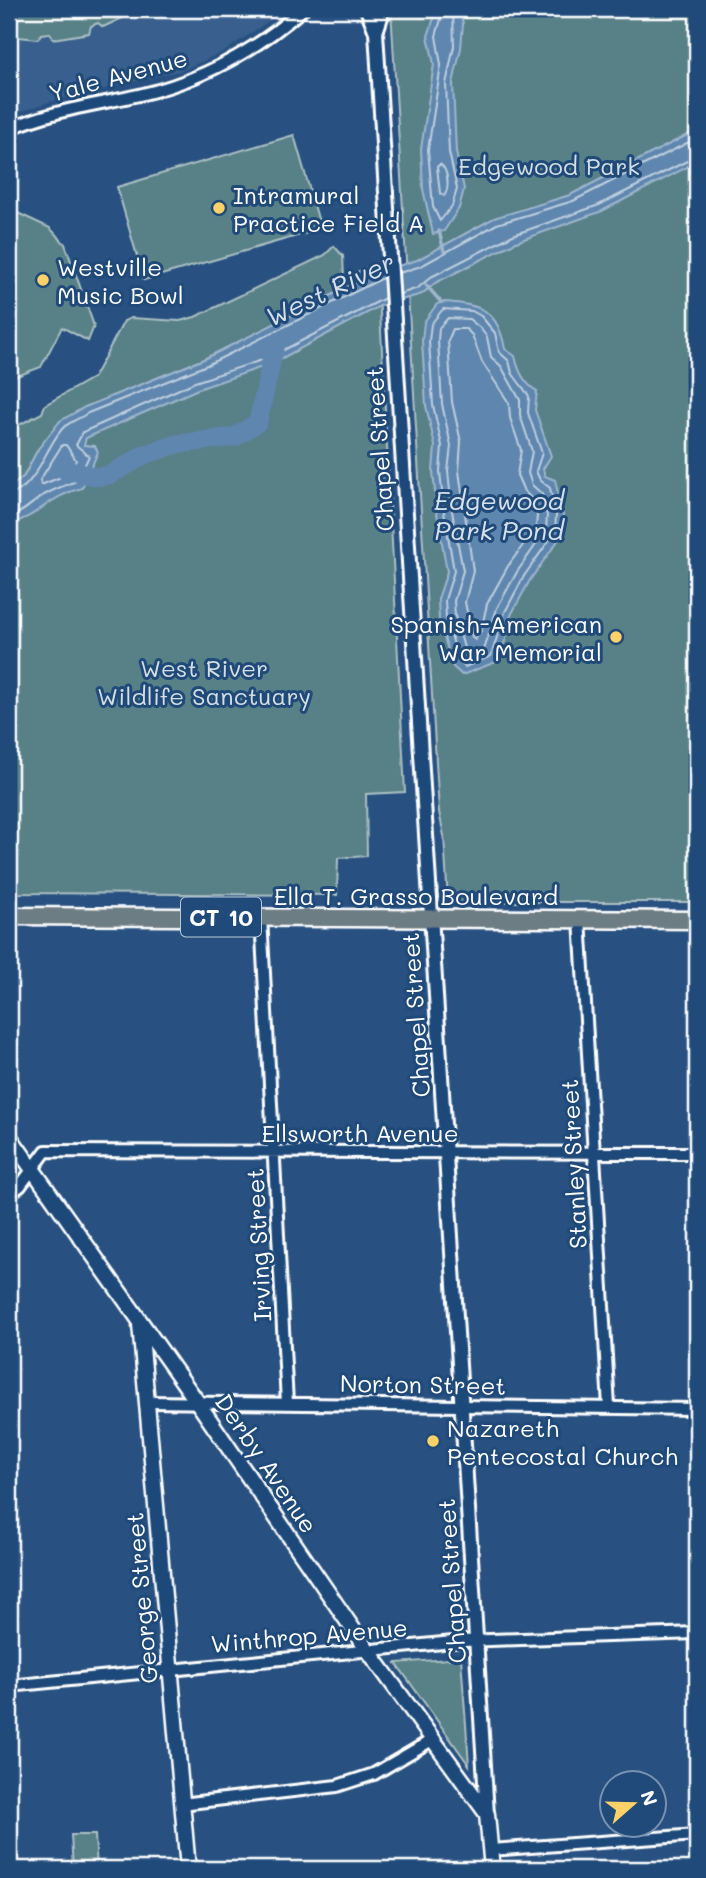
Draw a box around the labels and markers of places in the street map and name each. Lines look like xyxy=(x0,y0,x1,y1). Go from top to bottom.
place label: Intramural Practice Field A xyxy=(233,179,424,238)
marker: Intramural Practice Field A xyxy=(211,200,227,216)
place label: Westville Music Bowl xyxy=(57,251,184,310)
marker: Westville Music Bowl xyxy=(35,272,51,288)
place label: Spanish-American War Memorial xyxy=(390,608,602,667)
marker: Spanish-American War Memorial xyxy=(608,629,624,645)
place label: Nazareth Pentecostal Church xyxy=(447,1412,678,1471)
marker: Nazareth Pentecostal Church xyxy=(425,1433,441,1449)

